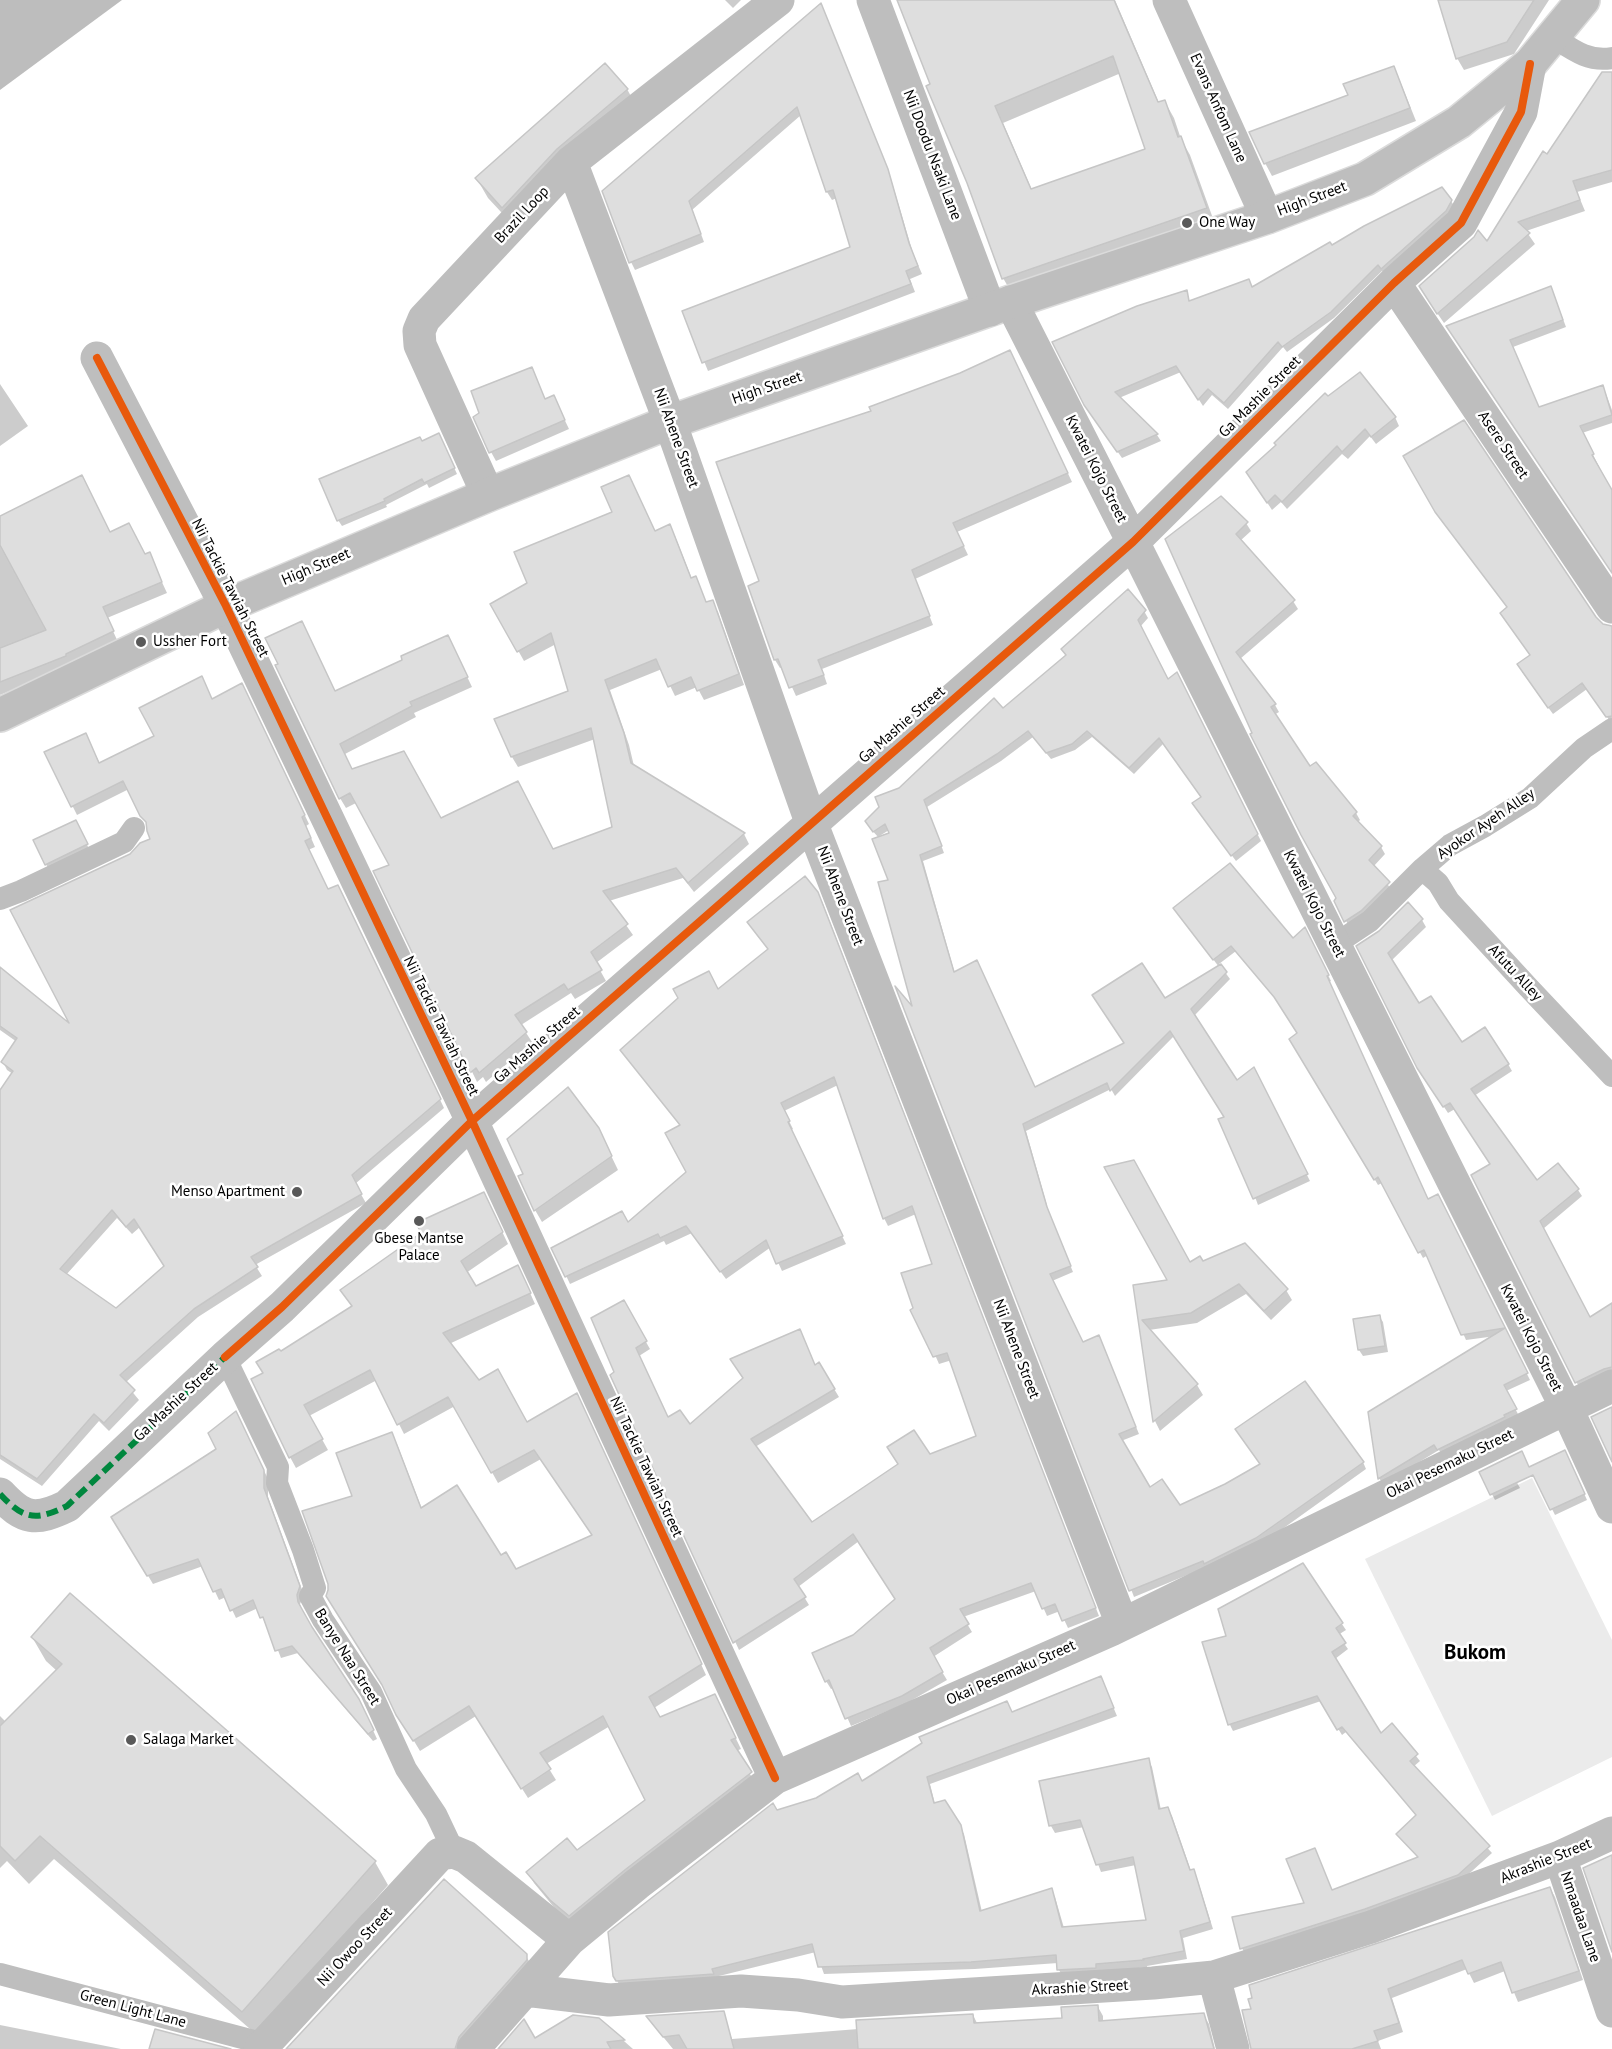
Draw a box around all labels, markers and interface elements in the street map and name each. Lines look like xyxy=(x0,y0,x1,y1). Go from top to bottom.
street label: Evans Anfom Lane xyxy=(1186,51,1250,165)
street label: Nii Doodu Nsaki Lane xyxy=(899,87,965,223)
street label: High Street xyxy=(1275,178,1349,220)
street label: Brazil Loop xyxy=(491,183,553,247)
place label: One Way xyxy=(1199,214,1255,232)
marker: One Way xyxy=(1180,216,1194,230)
street label: Ga Mashie Street xyxy=(1215,352,1305,442)
street label: High Street xyxy=(730,368,804,408)
street label: Nii Ahene Street xyxy=(650,386,702,490)
street label: Asere Street xyxy=(1474,408,1532,482)
street label: Kwatei Kojo Street xyxy=(1061,412,1131,526)
street label: Nii Tackie Tawiah Street xyxy=(187,516,273,660)
street label: High Street xyxy=(279,545,353,589)
place label: Ussher Fort xyxy=(153,633,227,651)
marker: Ussher Fort xyxy=(134,635,148,649)
street label: Ga Mashie Street xyxy=(855,683,949,767)
street label: Ayokor Ayeh Alley xyxy=(1434,785,1538,863)
street label: Nii Ahene Street xyxy=(813,844,867,948)
street label: Kwatei Kojo Street xyxy=(1279,847,1349,961)
street label: Afutu Alley xyxy=(1484,941,1546,1005)
street label: Nii Tackie Tawiah Street xyxy=(399,953,483,1099)
street label: Ga Mashie Street xyxy=(490,1003,584,1087)
place label: Menso Apartment xyxy=(171,1183,285,1201)
marker: Menso Apartment xyxy=(290,1185,304,1199)
marker: Gbese Mantse Palace xyxy=(412,1214,426,1228)
place label: Gbese Mantse Palace xyxy=(374,1230,464,1265)
street label: Kwatei Kojo Street xyxy=(1496,1281,1566,1395)
street label: Nii Ahene Street xyxy=(989,1297,1043,1401)
street label: Ga Mashie Street xyxy=(130,1358,222,1446)
street label: Nii Tackie Tawiah Street xyxy=(605,1394,687,1540)
street label: Okai Pesemaku Street xyxy=(1383,1425,1517,1503)
street label: Banye Naa Street xyxy=(310,1606,384,1708)
street label: Okai Pesemaku Street xyxy=(944,1636,1078,1710)
district label: Bukom xyxy=(1444,1640,1506,1666)
place label: Salaga Market xyxy=(143,1731,234,1749)
marker: Salaga Market xyxy=(124,1733,138,1747)
street label: Akrashie Street xyxy=(1498,1834,1594,1888)
street label: Nmaadaa Lane xyxy=(1556,1869,1604,1965)
street label: Nii Owoo Street xyxy=(314,1904,396,1990)
street label: Akrashie Street xyxy=(1031,1976,1129,2000)
street label: Green Light Lane xyxy=(78,1986,188,2032)

